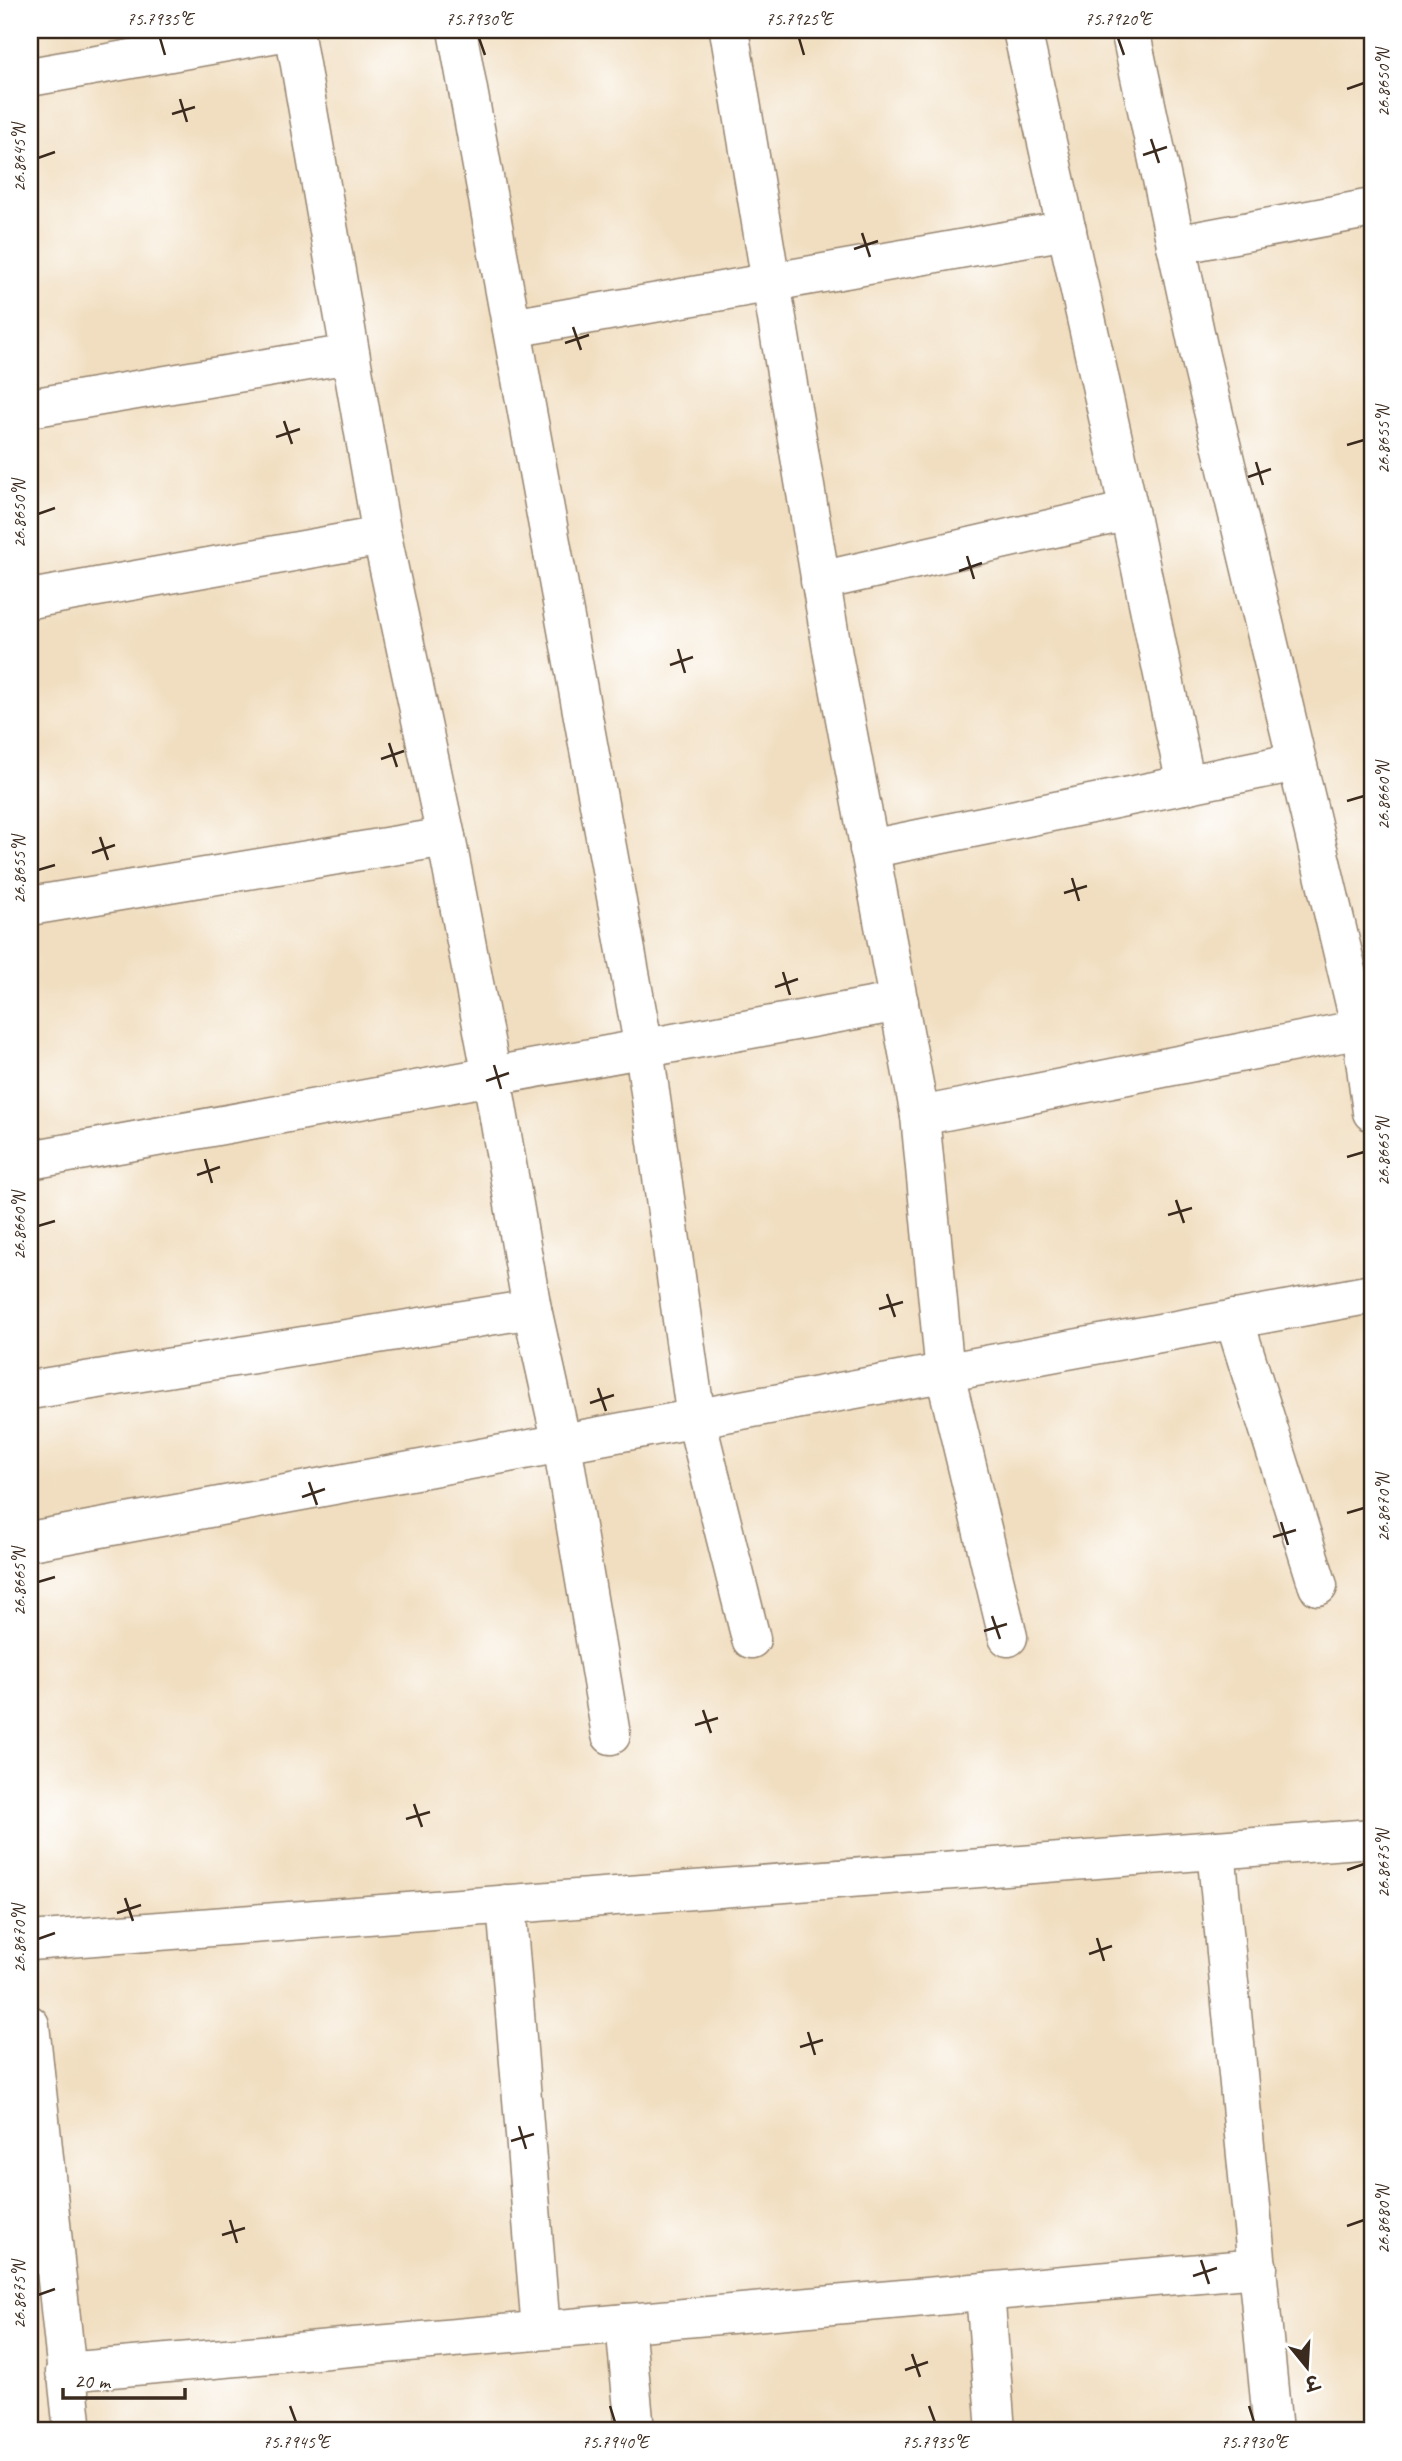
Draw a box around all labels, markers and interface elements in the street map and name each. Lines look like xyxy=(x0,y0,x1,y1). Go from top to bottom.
text: 75.7935°E xyxy=(127,8,196,30)
text: 75.7930°E xyxy=(446,8,515,30)
text: 75.7925°E xyxy=(766,8,835,30)
text: 75.7920°E xyxy=(1085,8,1154,30)
text: 26.8650°N xyxy=(1372,46,1394,117)
text: 26.8645°N xyxy=(8,121,30,192)
text: 26.8655°N xyxy=(1372,403,1394,474)
text: 26.8650°N xyxy=(8,477,30,548)
text: 26.8660°N xyxy=(1372,759,1394,830)
text: 26.8655°N xyxy=(8,833,30,904)
text: 26.8665°N xyxy=(1372,1115,1394,1186)
text: 26.8660°N xyxy=(8,1189,30,1260)
text: 26.8670°N xyxy=(1372,1471,1394,1542)
text: 26.8665°N xyxy=(8,1545,30,1616)
text: 26.8675°N xyxy=(1372,1827,1394,1898)
text: 26.8670°N xyxy=(8,1902,30,1973)
text: 26.8680°N xyxy=(1372,2183,1394,2254)
text: 26.8675°N xyxy=(8,2258,30,2329)
north arrow xyxy=(1272,2332,1342,2402)
scale bar xyxy=(63,2356,186,2400)
text: 20 m xyxy=(74,2368,112,2394)
text: उ xyxy=(1300,2368,1324,2396)
text: 75.7945°E xyxy=(263,2431,332,2453)
text: 75.7940°E xyxy=(582,2431,651,2453)
text: 75.7935°E xyxy=(902,2431,971,2453)
text: 75.7930°E xyxy=(1221,2431,1290,2453)

